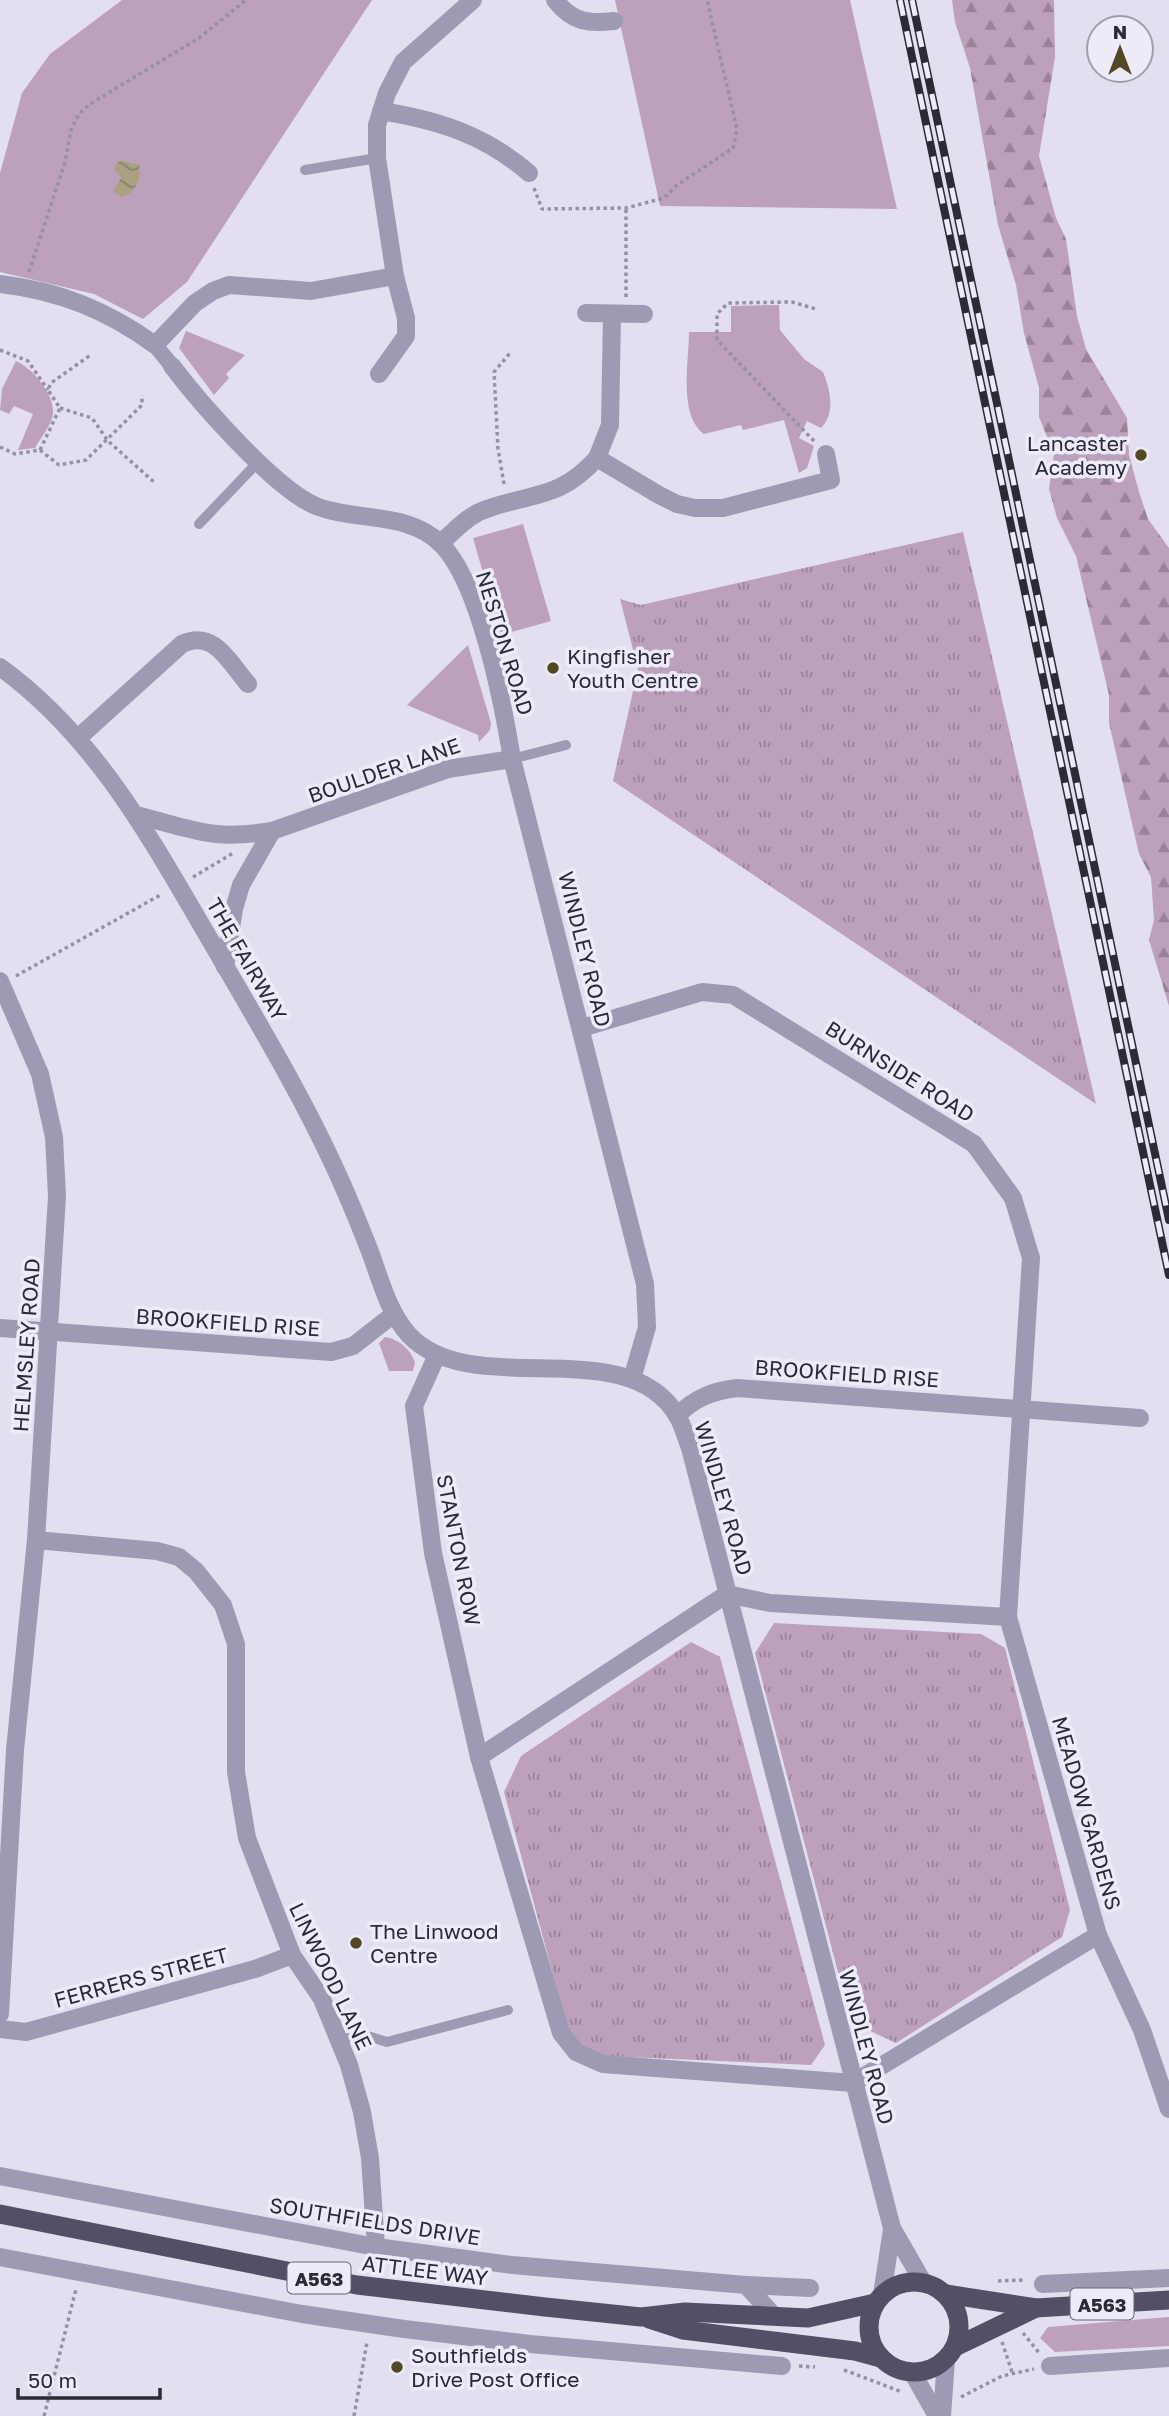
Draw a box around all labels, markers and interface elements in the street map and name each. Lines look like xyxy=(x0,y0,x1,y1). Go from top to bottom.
north arrow xyxy=(1085,14,1155,84)
text: N xyxy=(1113,20,1127,43)
place label: Lancaster Academy xyxy=(1027,430,1127,480)
marker: Lancaster Academy xyxy=(1133,447,1149,463)
street label: NESTON ROAD xyxy=(471,568,539,718)
place label: Kingfisher Youth Centre xyxy=(567,643,698,693)
marker: Kingfisher Youth Centre xyxy=(545,660,561,676)
street label: BOULDER LANE xyxy=(304,732,464,808)
street label: WINDLEY ROAD xyxy=(553,869,617,1029)
street label: THE FAIRWAY xyxy=(201,893,293,1026)
street label: BURNSIDE ROAD xyxy=(821,1015,979,1127)
street label: HELMSLEY ROAD xyxy=(7,1257,45,1433)
street label: BROOKFIELD RISE xyxy=(135,1303,321,1341)
street label: BROOKFIELD RISE xyxy=(754,1354,940,1392)
street label: WINDLEY ROAD xyxy=(690,1418,758,1578)
street label: STANTON ROW xyxy=(432,1472,486,1628)
street label: MEADOW GARDENS xyxy=(1047,1713,1127,1913)
street label: LINWOOD LANE xyxy=(284,1898,378,2054)
place label: The Linwood Centre xyxy=(370,1918,499,1968)
marker: The Linwood Centre xyxy=(348,1935,364,1951)
street label: FERRERS STREET xyxy=(51,1941,231,2013)
street label: WINDLEY ROAD xyxy=(834,1967,900,2127)
street label: SOUTHFIELDS DRIVE xyxy=(268,2191,482,2251)
street label: ATTLEE WAY xyxy=(361,2249,490,2291)
road number: A563 xyxy=(288,2262,350,2294)
road number: A563 xyxy=(1070,2288,1134,2320)
place label: Southfields Drive Post Office xyxy=(411,2342,580,2392)
scale bar xyxy=(18,2356,159,2400)
marker: Southfields Drive Post Office xyxy=(389,2359,405,2375)
text: 50 m xyxy=(28,2367,77,2393)

